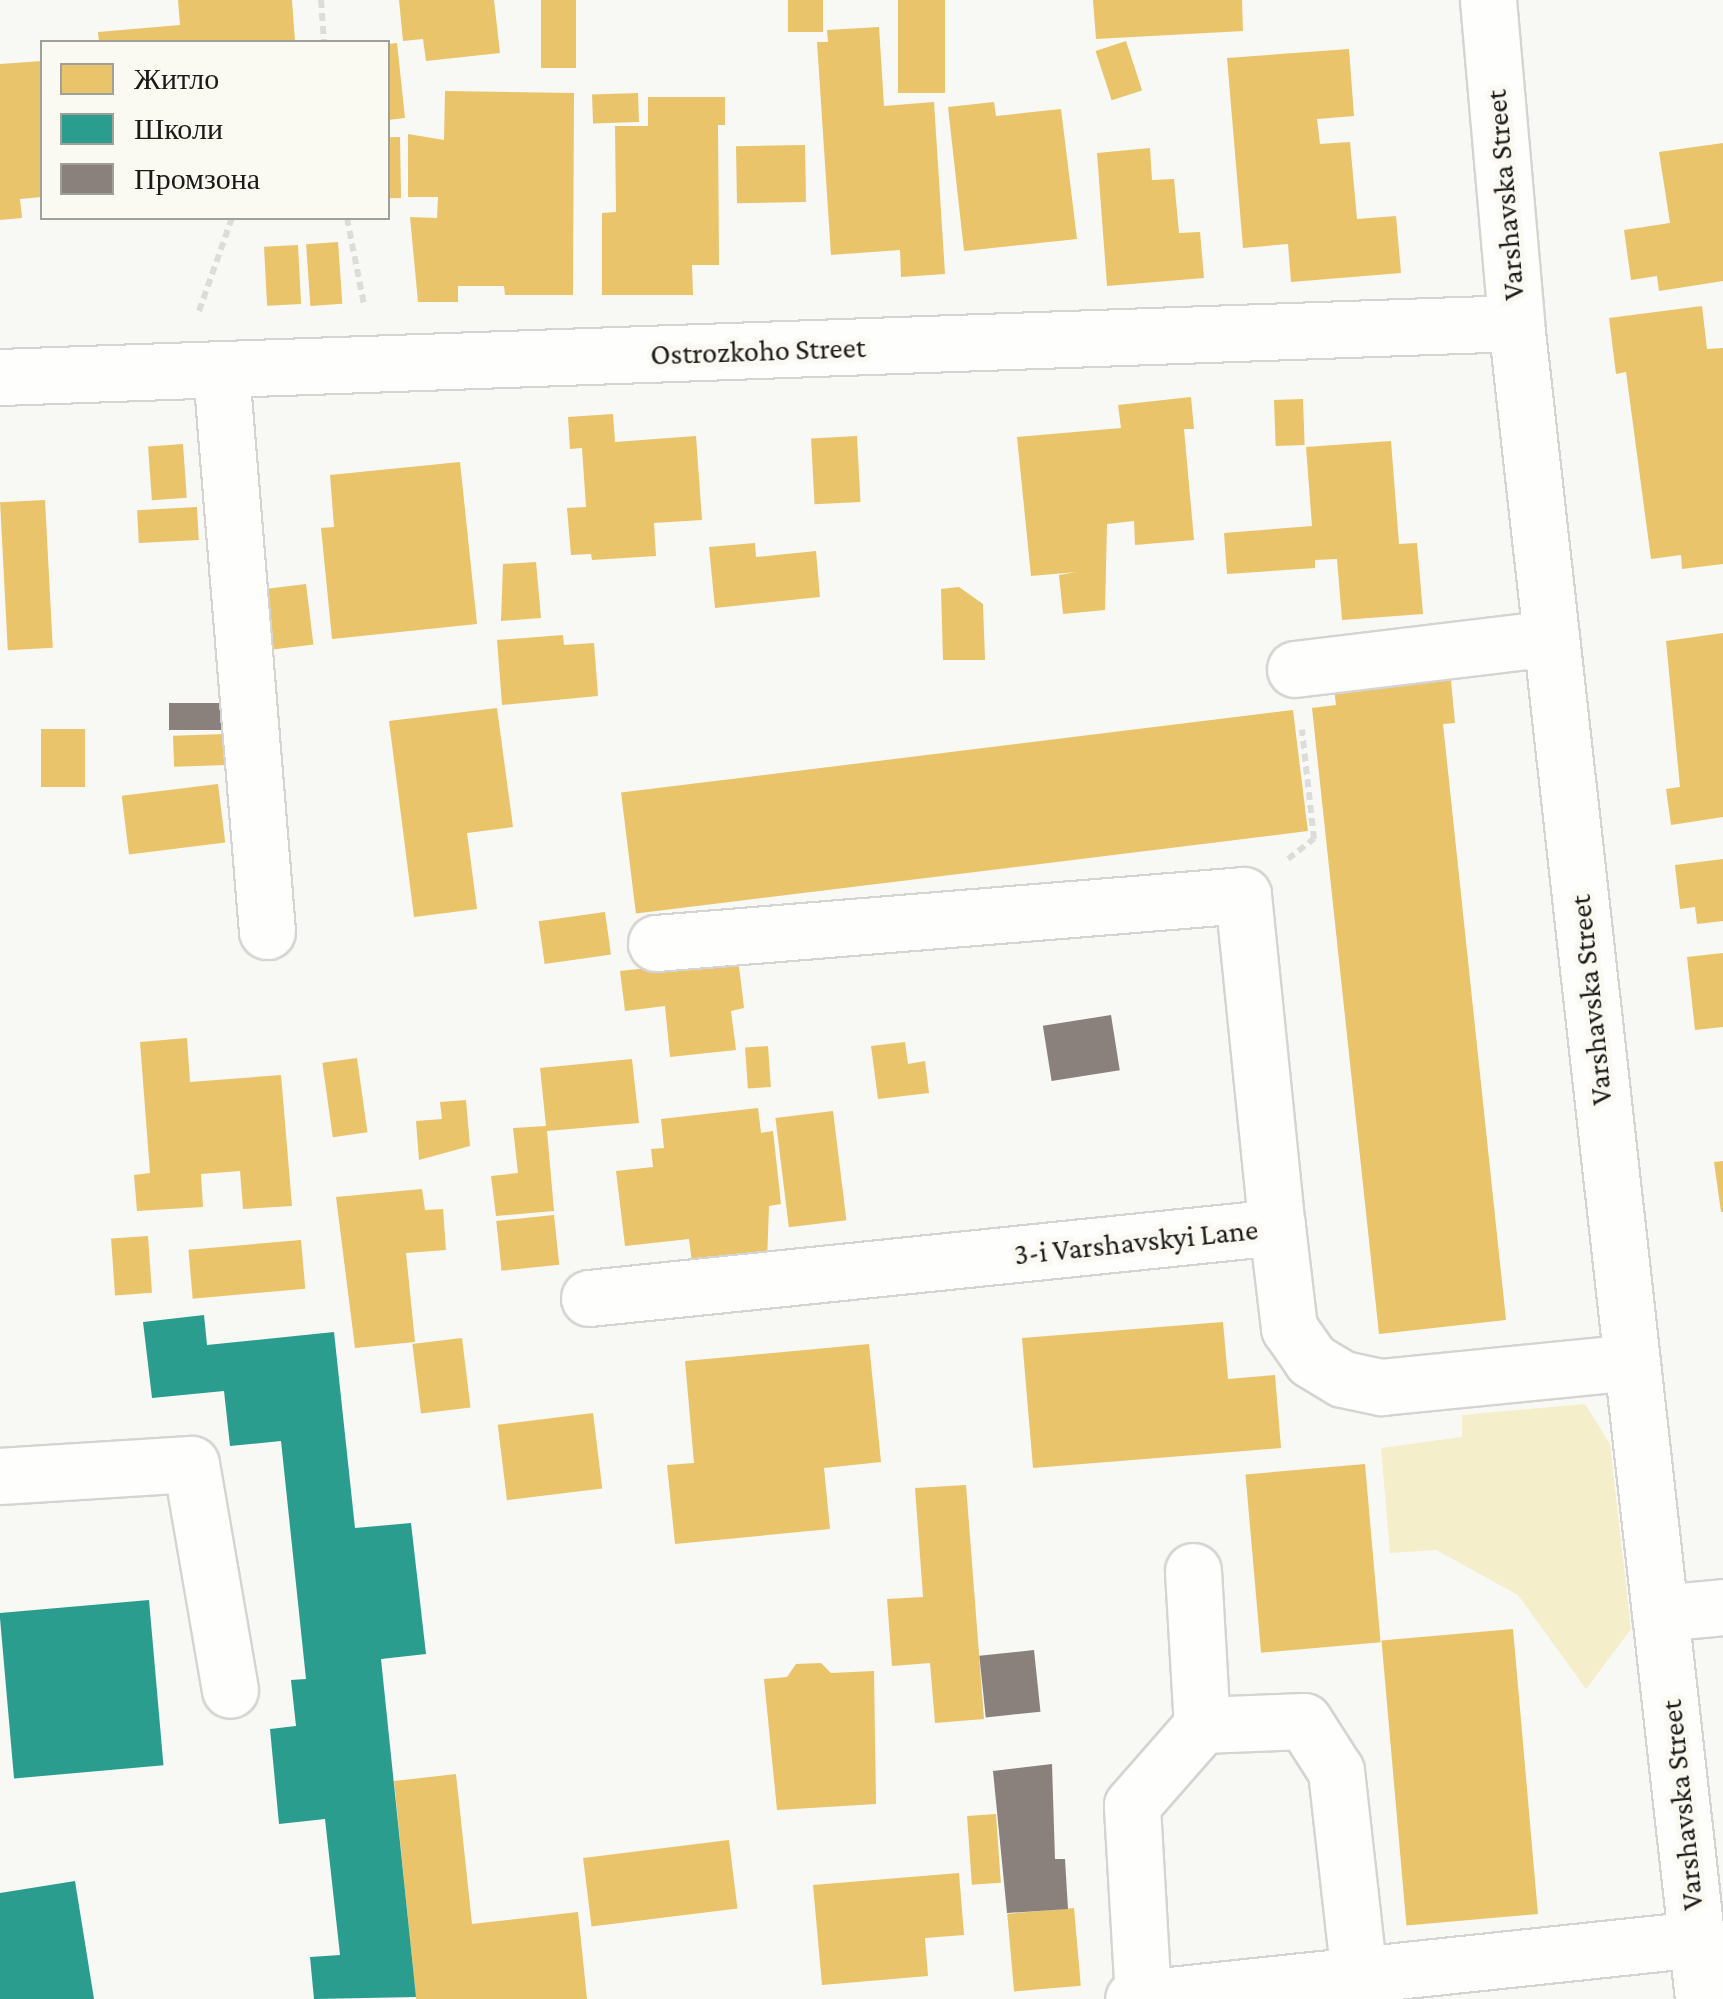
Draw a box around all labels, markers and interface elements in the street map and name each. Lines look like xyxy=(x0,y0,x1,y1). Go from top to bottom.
legend xyxy=(40,40,390,220)
text: Житло xyxy=(134,62,219,95)
street label: Varshavska Street xyxy=(1478,88,1532,302)
text: Школи xyxy=(134,112,223,145)
text: Промзона xyxy=(134,162,260,195)
street label: Ostrozkoho Street xyxy=(650,329,866,373)
street label: Varshavska Street xyxy=(1562,893,1620,1107)
street label: 3-i Varshavskyi Lane xyxy=(1012,1211,1260,1273)
street label: Varshavska Street xyxy=(1653,1698,1711,1912)

